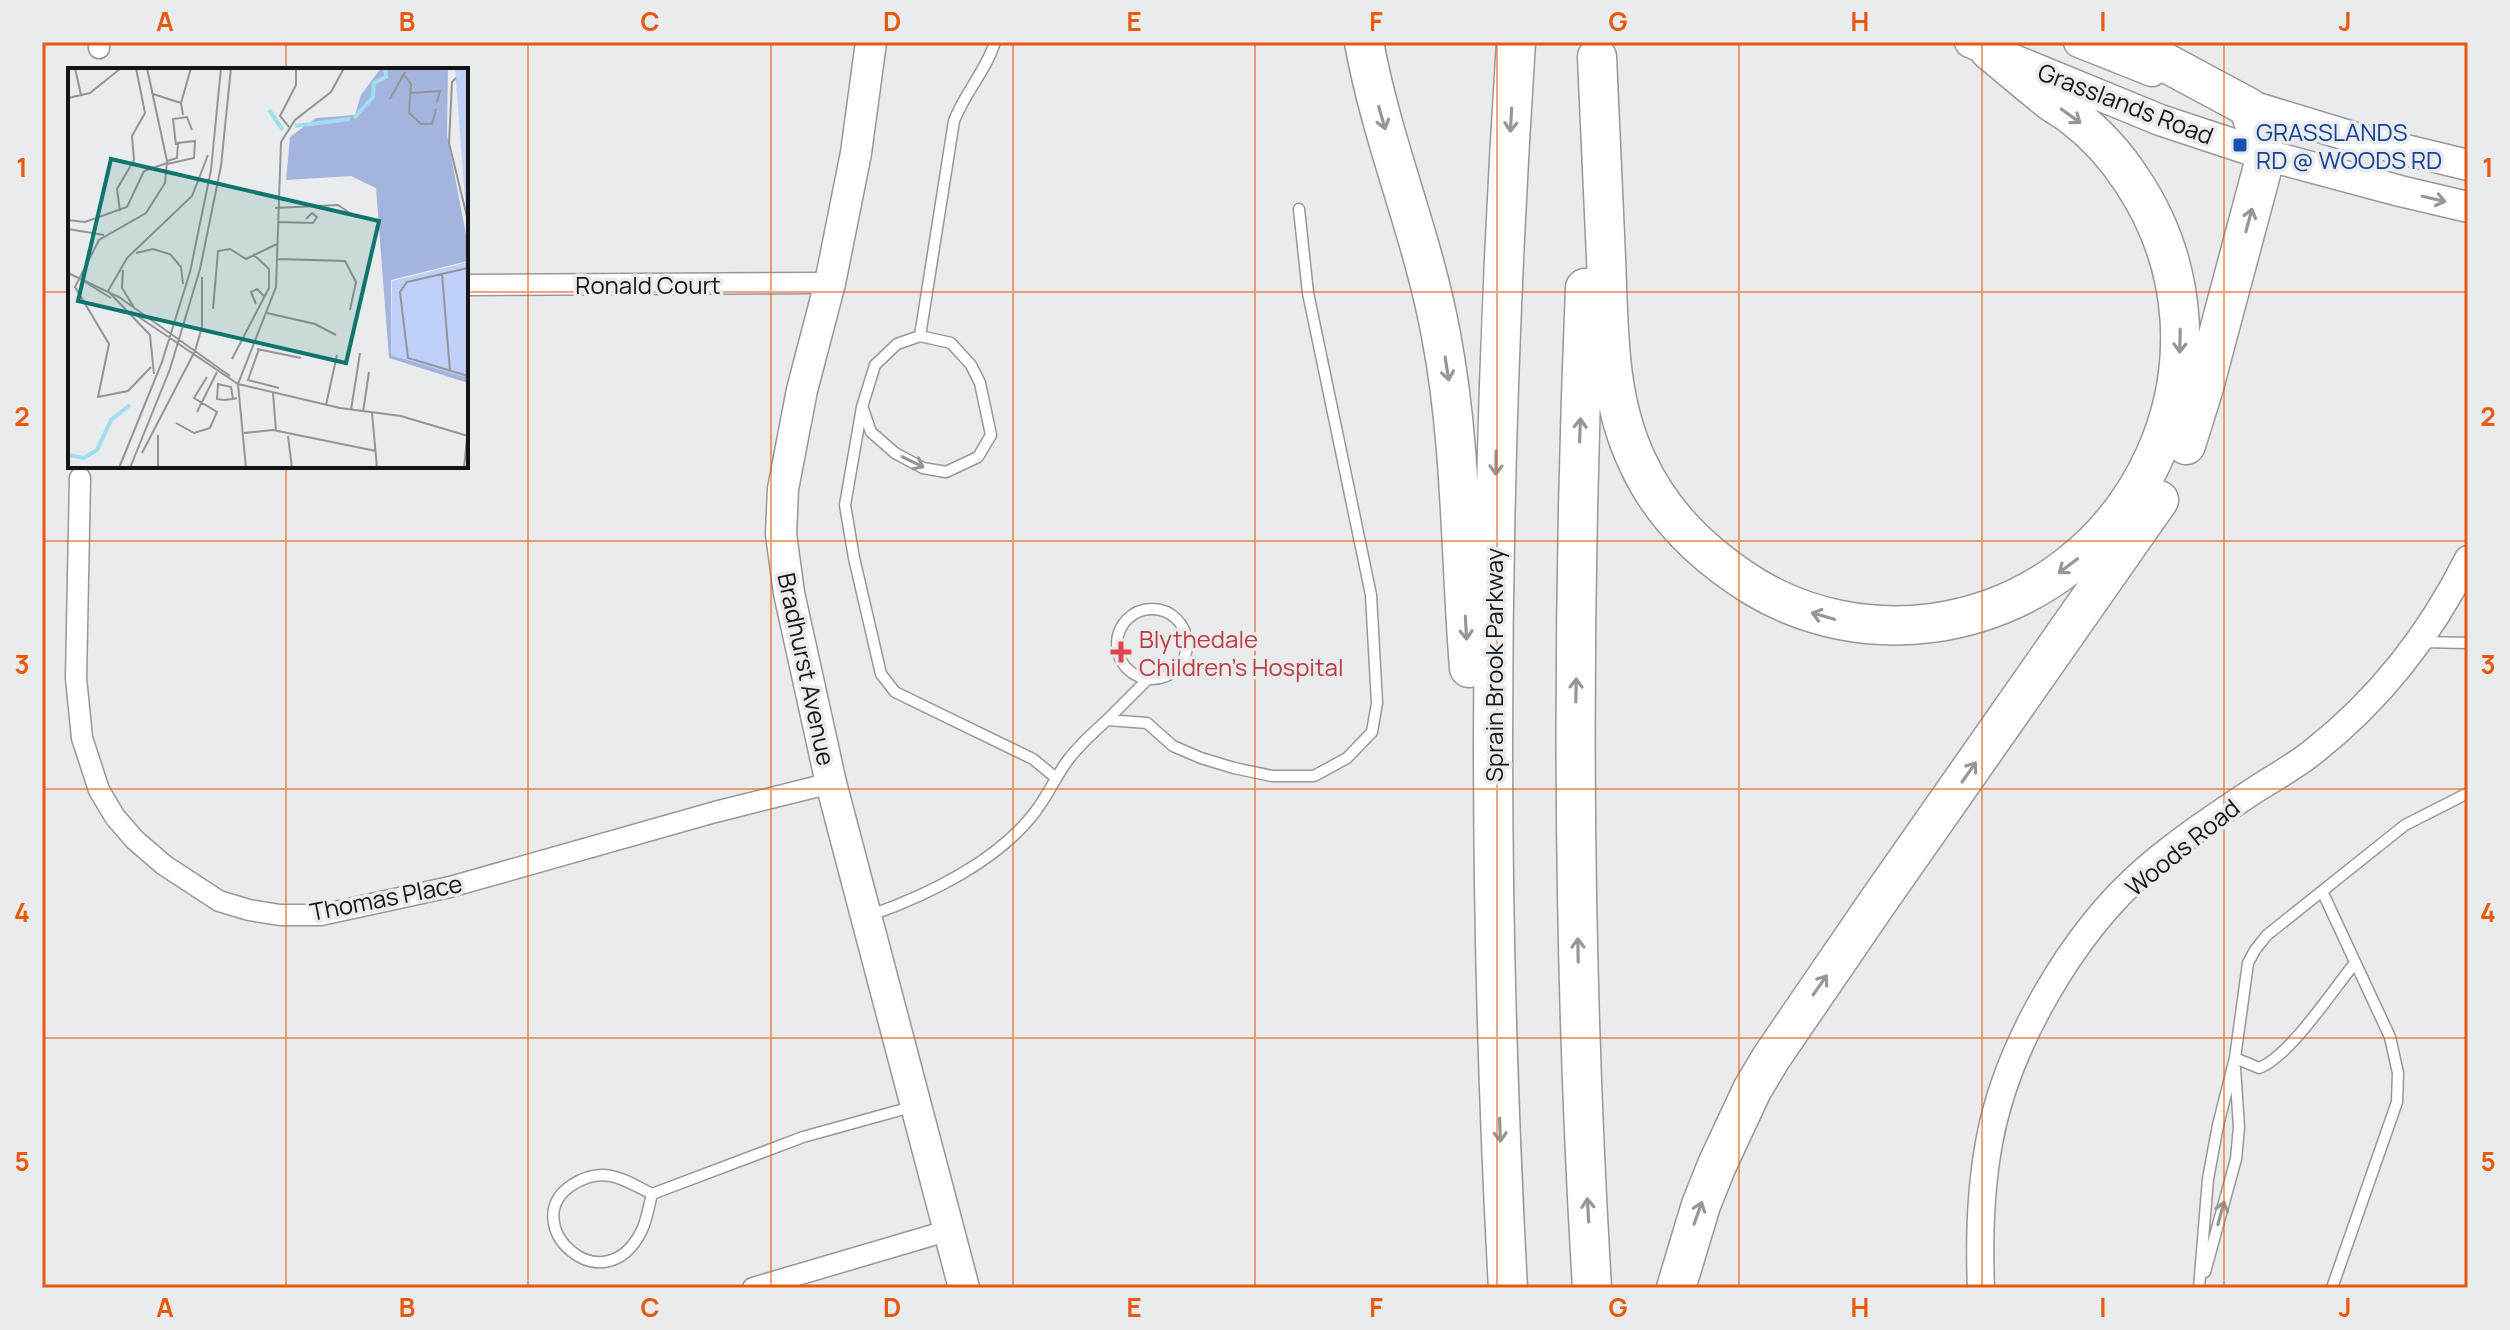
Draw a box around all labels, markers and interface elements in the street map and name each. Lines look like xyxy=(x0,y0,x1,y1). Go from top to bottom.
text: A xyxy=(156,3,174,39)
text: B xyxy=(399,3,415,39)
text: C xyxy=(640,3,660,39)
text: D xyxy=(883,3,901,39)
text: E xyxy=(1126,3,1142,39)
text: F xyxy=(1369,3,1383,39)
text: G xyxy=(1608,3,1628,39)
text: H xyxy=(1851,3,1869,39)
text: I xyxy=(2099,3,2107,39)
text: J xyxy=(2338,3,2352,39)
street label: Grasslands Road xyxy=(2034,54,2218,152)
inset map xyxy=(68,68,468,468)
one-way arrow xyxy=(1375,104,1390,130)
one-way arrow xyxy=(1503,106,1518,133)
one-way arrow xyxy=(2060,107,2082,124)
place label: GRASSLANDS RD @ WOODS RD xyxy=(2256,115,2442,176)
marker: GRASSLANDS RD @ WOODS RD xyxy=(2231,136,2249,154)
text: 1 xyxy=(16,149,28,185)
text: 1 xyxy=(2482,149,2494,185)
one-way arrow xyxy=(2421,193,2446,208)
one-way arrow xyxy=(2242,208,2257,234)
street label: Ronald Court xyxy=(575,268,721,301)
one-way arrow xyxy=(2173,327,2188,354)
one-way arrow xyxy=(1440,356,1455,382)
text: 2 xyxy=(14,398,30,434)
text: 2 xyxy=(2480,398,2496,434)
one-way arrow xyxy=(1572,417,1588,444)
one-way arrow xyxy=(1488,449,1503,476)
one-way arrow xyxy=(900,455,924,470)
street label: Sprain Brook Parkway xyxy=(1477,548,1510,782)
one-way arrow xyxy=(2058,557,2079,574)
street label: Bradhurst Avenue xyxy=(770,570,844,768)
one-way arrow xyxy=(1810,607,1836,622)
one-way arrow xyxy=(1459,615,1474,641)
place label: Blythedale Children's Hospital xyxy=(1139,622,1344,683)
marker: Blythedale Children's Hospital xyxy=(1110,641,1132,663)
text: 3 xyxy=(14,646,30,682)
text: 3 xyxy=(2480,646,2496,682)
one-way arrow xyxy=(1568,677,1584,704)
one-way arrow xyxy=(1961,762,1978,783)
street label: Woods Road xyxy=(2118,791,2246,903)
street label: Thomas Place xyxy=(307,866,465,928)
text: 4 xyxy=(14,894,30,930)
text: 4 xyxy=(2480,894,2496,930)
one-way arrow xyxy=(1570,937,1586,964)
one-way arrow xyxy=(1812,974,1828,996)
one-way arrow xyxy=(1492,1116,1507,1143)
text: 5 xyxy=(14,1143,30,1179)
text: 5 xyxy=(2480,1143,2496,1179)
one-way arrow xyxy=(1580,1197,1595,1224)
one-way arrow xyxy=(2215,1200,2230,1226)
one-way arrow xyxy=(1692,1201,1707,1226)
text: A xyxy=(156,1289,174,1325)
text: B xyxy=(399,1289,415,1325)
text: C xyxy=(640,1289,660,1325)
text: D xyxy=(883,1289,901,1325)
text: E xyxy=(1126,1289,1142,1325)
text: F xyxy=(1369,1289,1383,1325)
text: G xyxy=(1608,1289,1628,1325)
text: H xyxy=(1851,1289,1869,1325)
text: I xyxy=(2099,1289,2107,1325)
text: J xyxy=(2338,1289,2352,1325)

